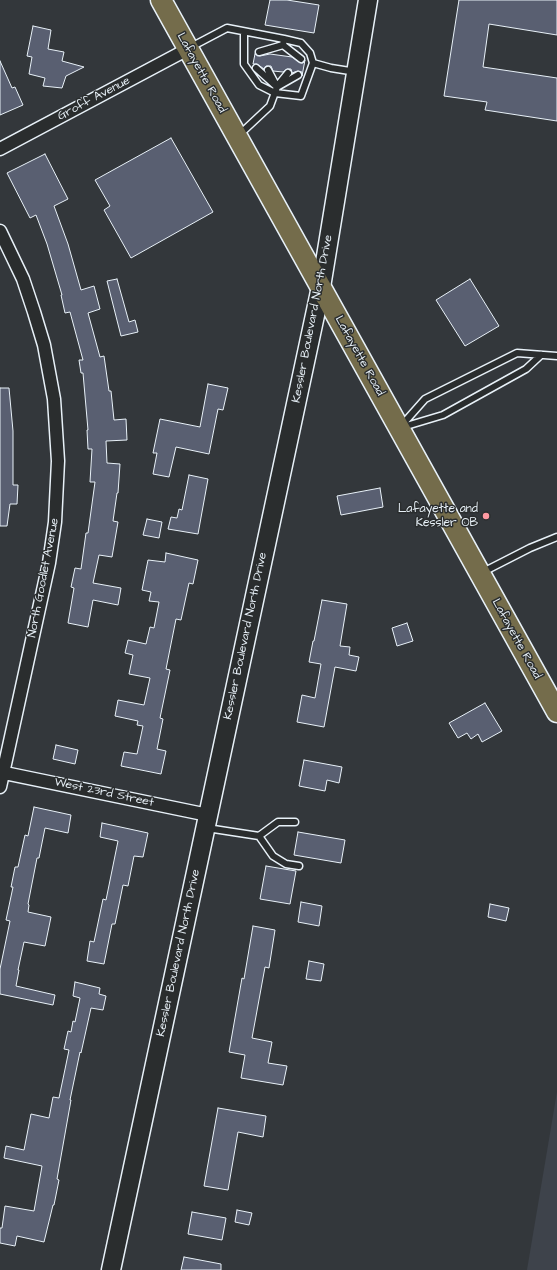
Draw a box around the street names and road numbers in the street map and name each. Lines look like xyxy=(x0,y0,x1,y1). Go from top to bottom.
street label: Lafayette Road xyxy=(173,30,229,116)
street label: Groff Avenue xyxy=(55,74,133,124)
street label: Kessler Boulevard North Drive xyxy=(290,234,336,404)
street label: Lafayette Road xyxy=(331,313,387,399)
street label: North Goodlet Avenue xyxy=(25,517,63,639)
street label: Kessler Boulevard North Drive xyxy=(221,551,271,721)
street label: Lafayette Road xyxy=(488,596,544,682)
street label: West 23rd Street xyxy=(53,775,155,811)
street label: Kessler Boulevard North Drive xyxy=(154,868,204,1038)

